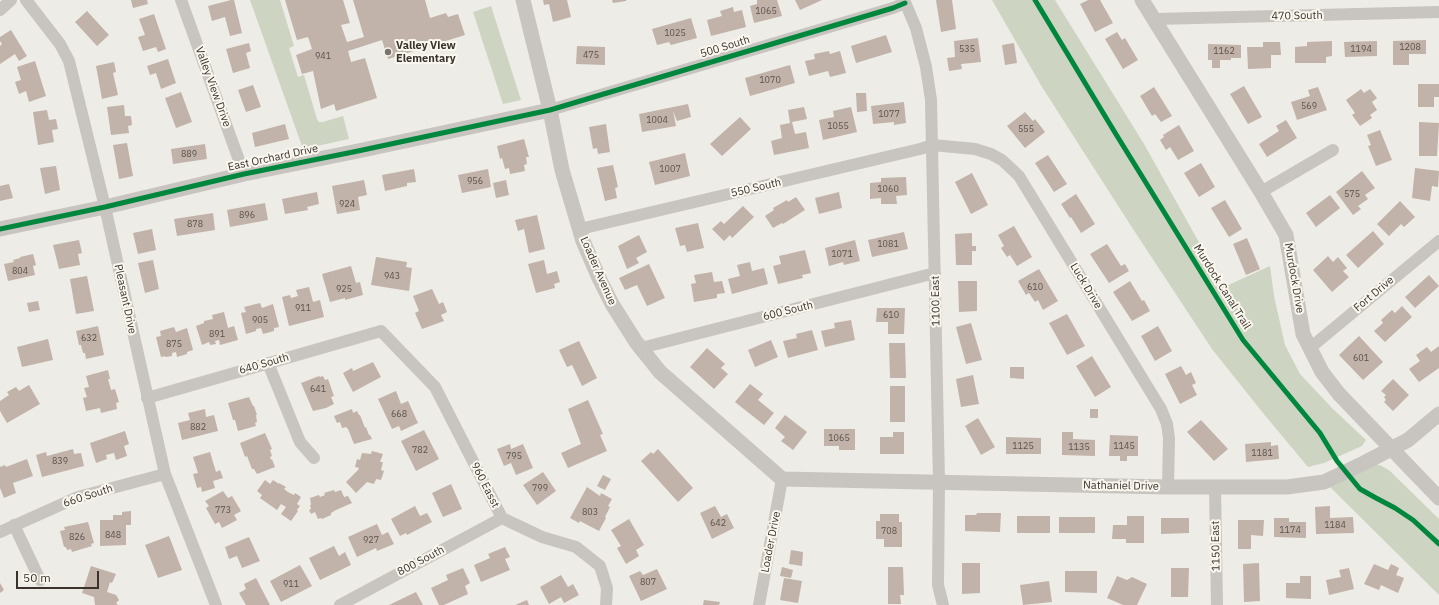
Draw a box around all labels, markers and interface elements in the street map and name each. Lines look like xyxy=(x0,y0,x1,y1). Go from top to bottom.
house number: 1065 xyxy=(755,6,777,16)
street label: 470 South xyxy=(1271,9,1323,23)
house number: 1025 xyxy=(664,28,686,38)
street label: 500 South xyxy=(699,33,751,61)
place label: Valley View Elementary xyxy=(396,39,456,65)
house number: 1208 xyxy=(1399,42,1421,52)
house number: 535 xyxy=(959,44,975,54)
house number: 1194 xyxy=(1350,44,1372,54)
street label: Valley View Drive xyxy=(192,45,234,129)
house number: 1162 xyxy=(1213,46,1235,56)
marker: Valley View Elementary xyxy=(383,47,393,57)
house number: 475 xyxy=(583,50,599,60)
house number: 941 xyxy=(315,51,331,61)
house number: 1070 xyxy=(759,75,781,85)
house number: 569 xyxy=(1301,101,1317,111)
house number: 1077 xyxy=(878,109,900,119)
house number: 1004 xyxy=(646,115,668,125)
house number: 1055 xyxy=(827,121,849,131)
house number: 555 xyxy=(1018,124,1034,134)
street label: East Orchard Drive xyxy=(227,142,319,174)
house number: 889 xyxy=(181,149,197,159)
house number: 1007 xyxy=(659,164,681,174)
house number: 956 xyxy=(467,176,483,186)
street label: 550 South xyxy=(730,176,782,200)
house number: 1060 xyxy=(877,184,899,194)
house number: 575 xyxy=(1344,189,1360,199)
house number: 924 xyxy=(339,199,355,209)
house number: 896 xyxy=(239,210,255,220)
house number: 878 xyxy=(187,219,203,229)
street label: Loader Avenue xyxy=(577,235,619,307)
house number: 1081 xyxy=(877,239,899,249)
street label: Murdock Canal Trail xyxy=(1191,242,1253,332)
street label: Murdock Drive xyxy=(1281,242,1307,314)
house number: 1071 xyxy=(831,249,853,259)
street label: Luck Drive xyxy=(1067,261,1105,311)
street label: Pleasant Drive xyxy=(111,263,139,335)
house number: 804 xyxy=(12,266,28,276)
house number: 943 xyxy=(384,271,400,281)
street label: Fort Drive xyxy=(1351,273,1397,315)
street label: 1100 East xyxy=(929,276,943,326)
house number: 610 xyxy=(1027,282,1043,292)
house number: 925 xyxy=(336,284,352,294)
street label: 600 South xyxy=(762,298,814,324)
house number: 911 xyxy=(295,303,311,313)
house number: 610 xyxy=(883,310,899,320)
house number: 905 xyxy=(252,315,268,325)
house number: 891 xyxy=(209,329,225,339)
house number: 632 xyxy=(81,333,97,343)
house number: 875 xyxy=(166,339,182,349)
street label: 640 South xyxy=(238,351,290,377)
house number: 601 xyxy=(1353,353,1369,363)
house number: 641 xyxy=(310,384,326,394)
house number: 668 xyxy=(391,409,407,419)
house number: 882 xyxy=(190,422,206,432)
house number: 1065 xyxy=(828,433,850,443)
house number: 1125 xyxy=(1012,441,1034,451)
house number: 1145 xyxy=(1113,441,1135,451)
house number: 1135 xyxy=(1068,442,1090,452)
house number: 782 xyxy=(412,445,428,455)
house number: 1181 xyxy=(1251,448,1273,458)
house number: 795 xyxy=(506,451,522,461)
house number: 839 xyxy=(52,456,68,466)
street label: 960 Easst xyxy=(468,460,502,510)
street label: Nathaniel Drive xyxy=(1083,479,1159,493)
street label: 660 South xyxy=(62,482,114,510)
house number: 799 xyxy=(532,483,548,493)
house number: 773 xyxy=(215,505,231,515)
house number: 803 xyxy=(582,507,598,517)
street label: Loader Drive xyxy=(759,510,783,574)
house number: 642 xyxy=(710,518,726,528)
house number: 1184 xyxy=(1324,520,1346,530)
street label: 1150 East xyxy=(1209,521,1223,571)
house number: 1174 xyxy=(1279,525,1301,535)
house number: 708 xyxy=(881,526,897,536)
house number: 848 xyxy=(105,530,121,540)
house number: 826 xyxy=(69,532,85,542)
house number: 927 xyxy=(363,535,379,545)
street label: 800 South xyxy=(395,543,447,579)
scale bar xyxy=(18,563,101,589)
text: 50 m xyxy=(23,570,51,585)
house number: 807 xyxy=(640,577,656,587)
house number: 911 xyxy=(283,579,299,589)

